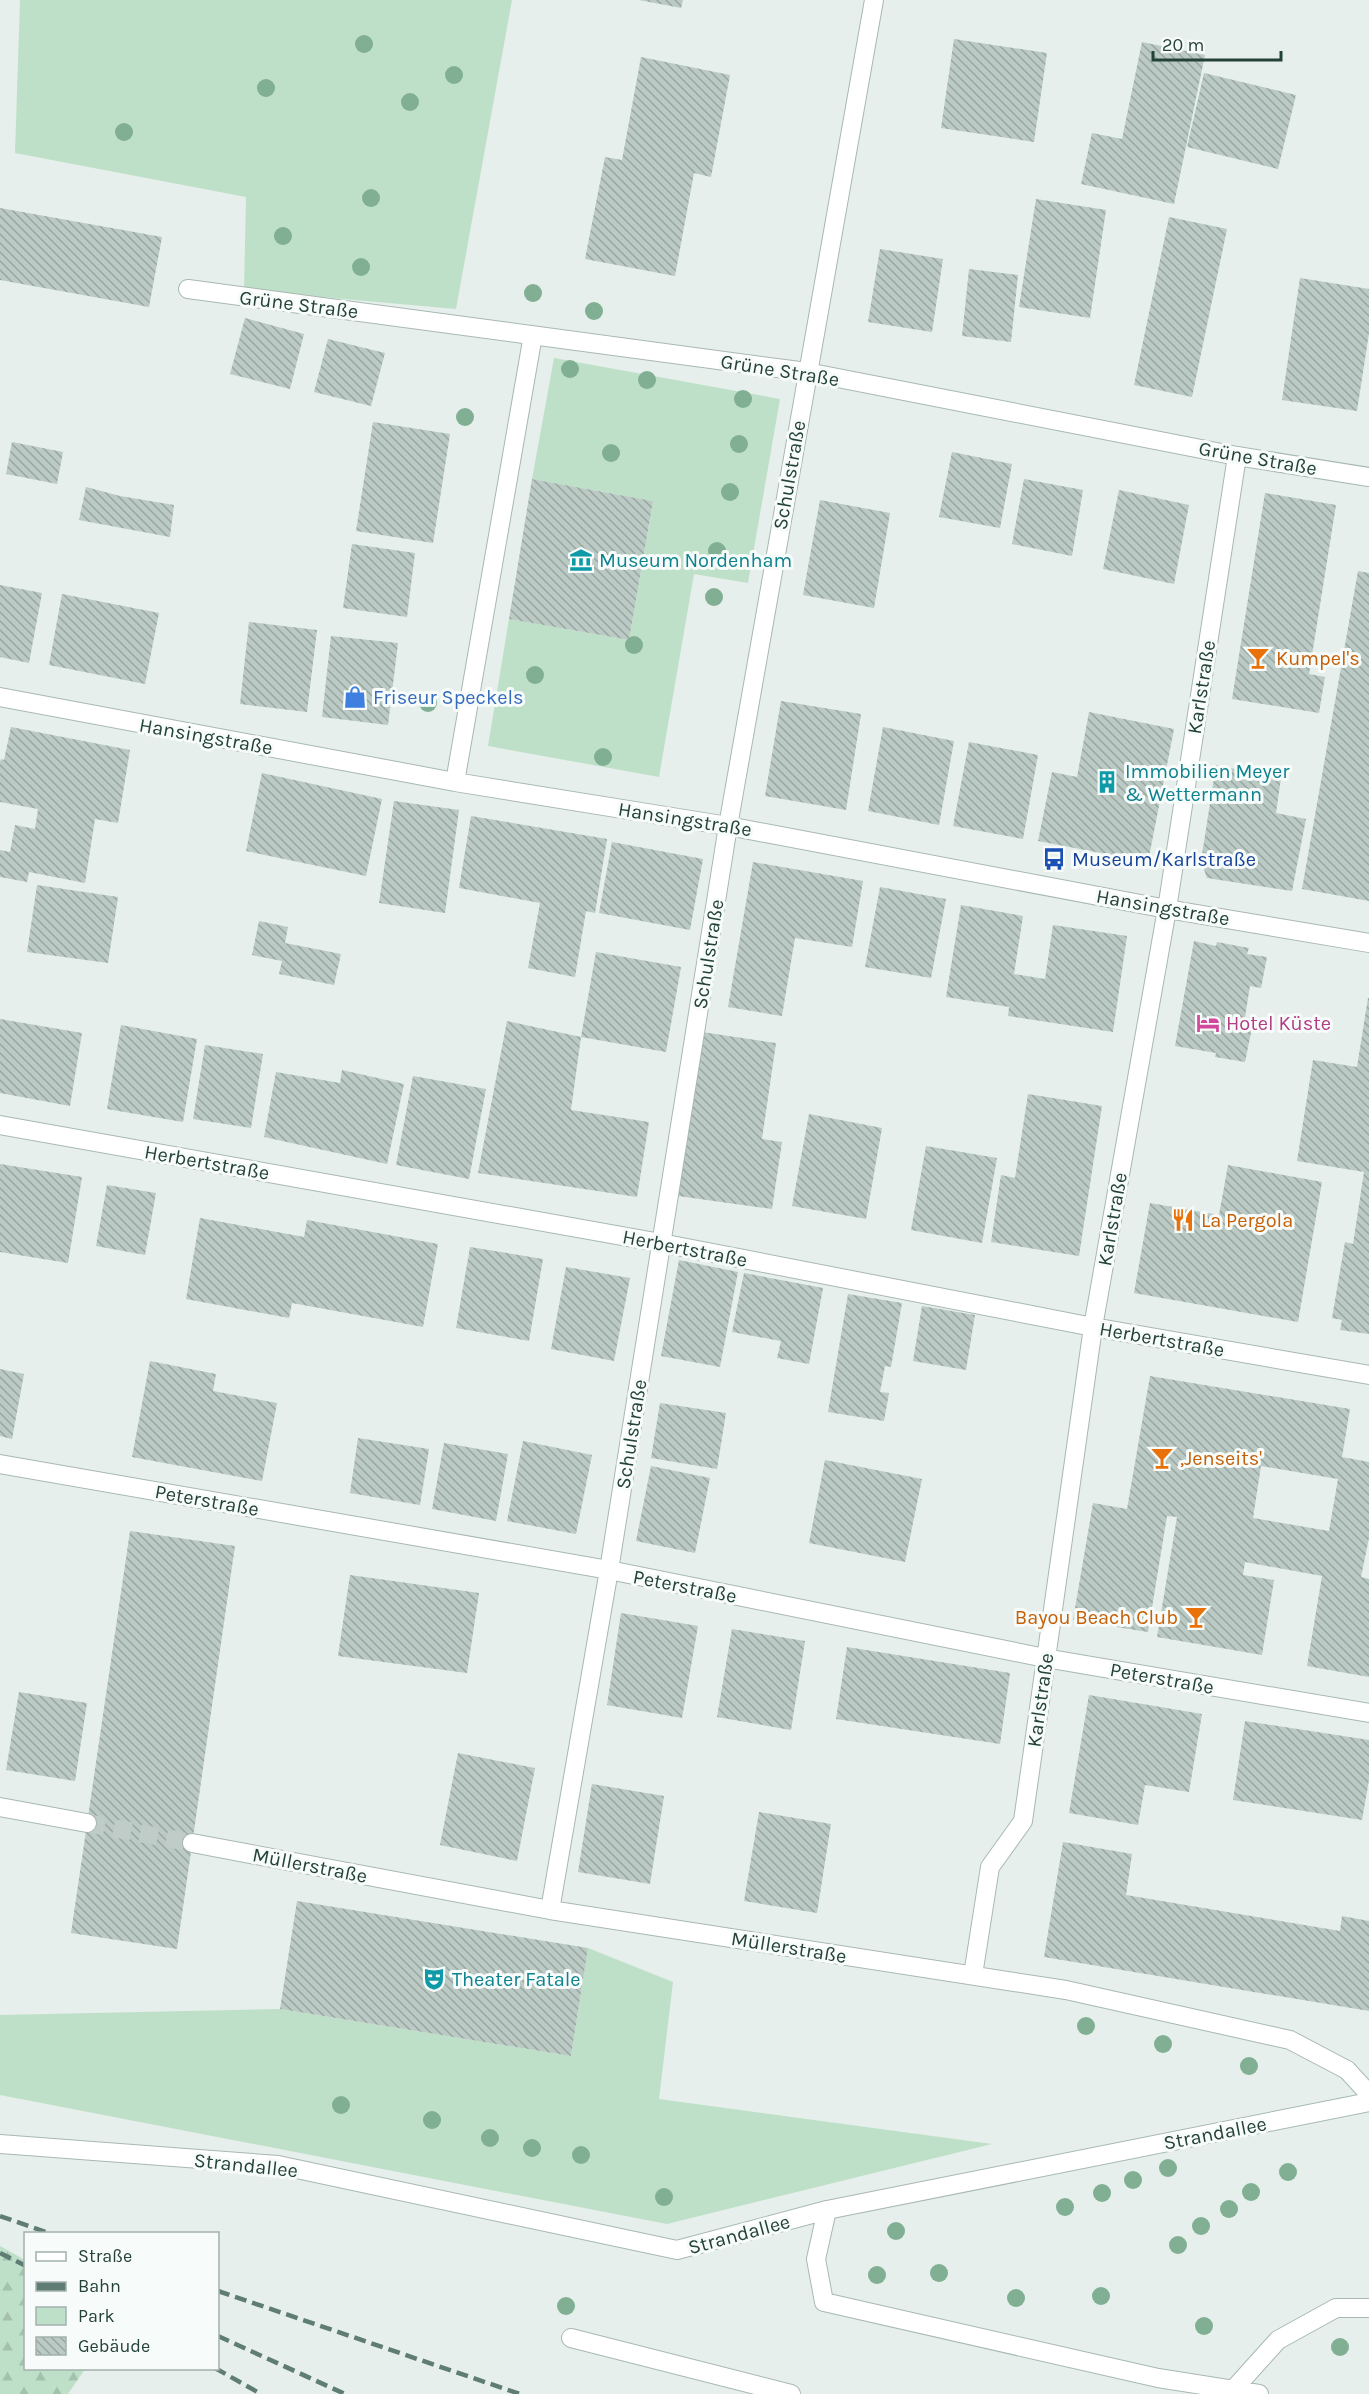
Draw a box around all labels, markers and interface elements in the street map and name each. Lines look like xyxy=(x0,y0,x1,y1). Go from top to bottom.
scale bar xyxy=(1153,24,1280,62)
text: 20 m xyxy=(1162,34,1204,56)
street label: Grüne Straße xyxy=(238,286,360,323)
street label: Grüne Straße xyxy=(719,350,841,391)
street label: Schulstraße xyxy=(769,418,810,532)
street label: Grüne Straße xyxy=(1197,437,1319,480)
museum icon: Museum Nordenham xyxy=(568,547,594,573)
place label: Museum Nordenham xyxy=(599,549,792,572)
street label: Karlstraße xyxy=(1183,638,1220,736)
bar icon: Kumpel's xyxy=(1245,645,1271,671)
place label: Kumpel's xyxy=(1276,647,1360,670)
shop icon: Friseur Speckels xyxy=(342,684,368,710)
place label: Friseur Speckels xyxy=(373,686,524,709)
street label: Hansingstraße xyxy=(137,713,274,760)
place label: Immobilien Meyer & Wettermann xyxy=(1125,760,1290,806)
building icon: Immobilien Meyer & Wettermann xyxy=(1094,769,1120,795)
street label: Hansingstraße xyxy=(616,798,753,841)
bus stop icon: Museum/Karlstraße xyxy=(1041,846,1067,872)
place label: Museum/Karlstraße xyxy=(1072,848,1256,871)
street label: Hansingstraße xyxy=(1094,884,1231,931)
street label: Schulstraße xyxy=(688,897,729,1011)
hotel icon: Hotel Küste xyxy=(1195,1010,1221,1036)
place label: Hotel Küste xyxy=(1226,1012,1331,1035)
street label: Herbertstraße xyxy=(143,1140,271,1185)
street label: Karlstraße xyxy=(1093,1170,1132,1268)
restaurant icon: La Pergola xyxy=(1170,1207,1196,1233)
place label: La Pergola xyxy=(1201,1209,1293,1232)
street label: Herbertstraße xyxy=(621,1225,749,1272)
street label: Herbertstraße xyxy=(1098,1317,1226,1362)
street label: Schulstraße xyxy=(611,1377,652,1491)
bar icon: ,Jenseits' xyxy=(1149,1445,1175,1471)
place label: ,Jenseits' xyxy=(1180,1447,1262,1470)
street label: Peterstraße xyxy=(153,1480,261,1521)
street label: Peterstraße xyxy=(631,1565,739,1608)
bar icon: Bayou Beach Club xyxy=(1183,1604,1209,1630)
place label: Bayou Beach Club xyxy=(1015,1606,1178,1629)
street label: Karlstraße xyxy=(1023,1652,1058,1749)
street label: Peterstraße xyxy=(1108,1658,1216,1699)
street label: Müllerstraße xyxy=(250,1843,369,1888)
street label: Müllerstraße xyxy=(730,1927,848,1968)
theatre icon: Theater Fatale xyxy=(421,1966,447,1992)
place label: Theater Fatale xyxy=(452,1968,581,1991)
street label: Strandallee xyxy=(1162,2112,1269,2155)
street label: Strandallee xyxy=(193,2149,299,2182)
street label: Strandallee xyxy=(686,2210,793,2259)
legend xyxy=(24,2232,219,2370)
text: Straße xyxy=(78,2245,132,2267)
text: Bahn xyxy=(78,2275,121,2297)
text: Park xyxy=(78,2305,115,2327)
text: Gebäude xyxy=(78,2335,150,2357)

